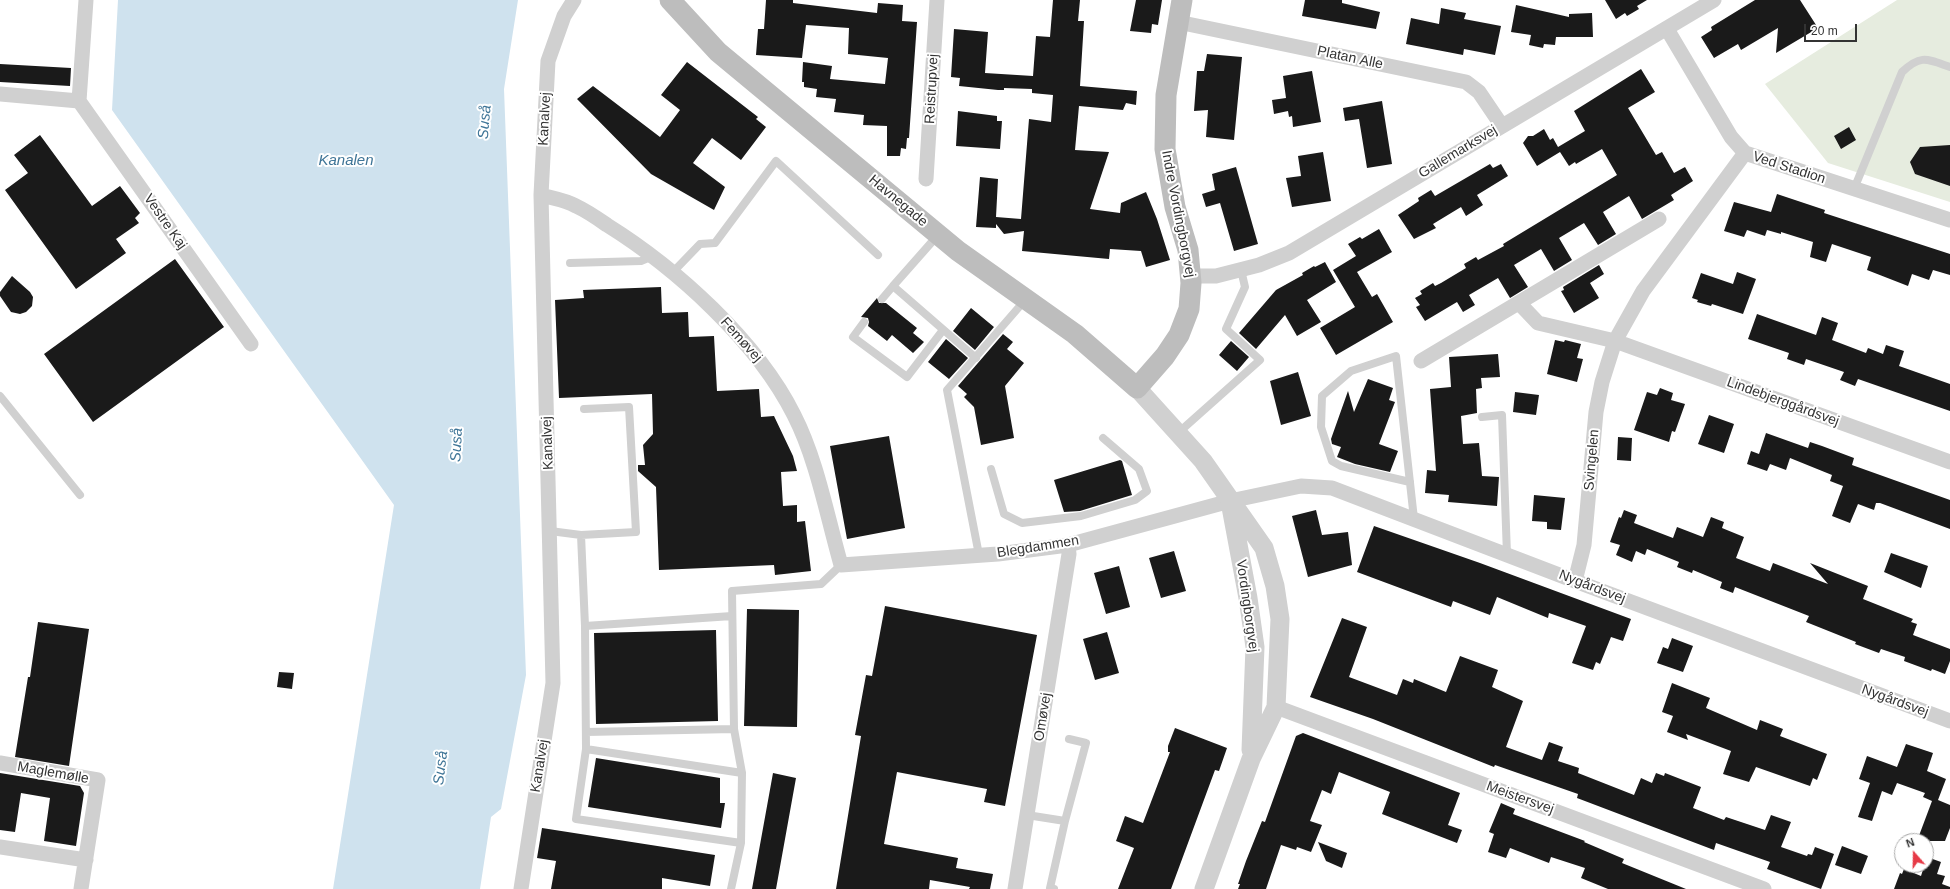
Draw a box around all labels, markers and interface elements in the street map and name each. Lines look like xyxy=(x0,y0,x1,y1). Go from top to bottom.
scale bar xyxy=(1806,16,1859,42)
text: 20 m xyxy=(1811,24,1838,38)
street label: Platan Alle xyxy=(1316,43,1384,73)
street label: Reistrupvej xyxy=(922,54,942,124)
street label: Kanalvej xyxy=(535,92,555,146)
water label: Suså xyxy=(475,104,495,140)
street label: Gallemarksvej xyxy=(1416,122,1500,182)
street label: Ved Stadion xyxy=(1750,148,1828,188)
street label: Indre Vordingborgvej xyxy=(1157,149,1199,279)
water label: Kanalen xyxy=(318,152,374,170)
street label: Havnegade xyxy=(865,172,931,230)
street label: Vestre Kaj xyxy=(140,191,190,253)
street label: Femøvej xyxy=(717,314,765,366)
street label: Lindebjerggårdsvej xyxy=(1725,374,1841,430)
street label: Kanalvej xyxy=(539,416,557,470)
water label: Suså xyxy=(447,427,467,463)
street label: Svingelen xyxy=(1581,429,1603,491)
street label: Blegdammen xyxy=(996,532,1080,562)
street label: Vordingborgvej xyxy=(1232,559,1262,653)
street label: Nygårdsvej xyxy=(1556,567,1628,607)
street label: Nygårdsvej xyxy=(1859,681,1931,721)
street label: Omøvej xyxy=(1031,691,1055,743)
street label: Kanalvej xyxy=(528,738,552,794)
water label: Suså xyxy=(430,750,452,786)
street label: Maglemølle xyxy=(16,758,90,788)
street label: Meistersvej xyxy=(1484,778,1556,818)
north arrow xyxy=(1894,833,1934,873)
text: N xyxy=(1904,836,1916,850)

